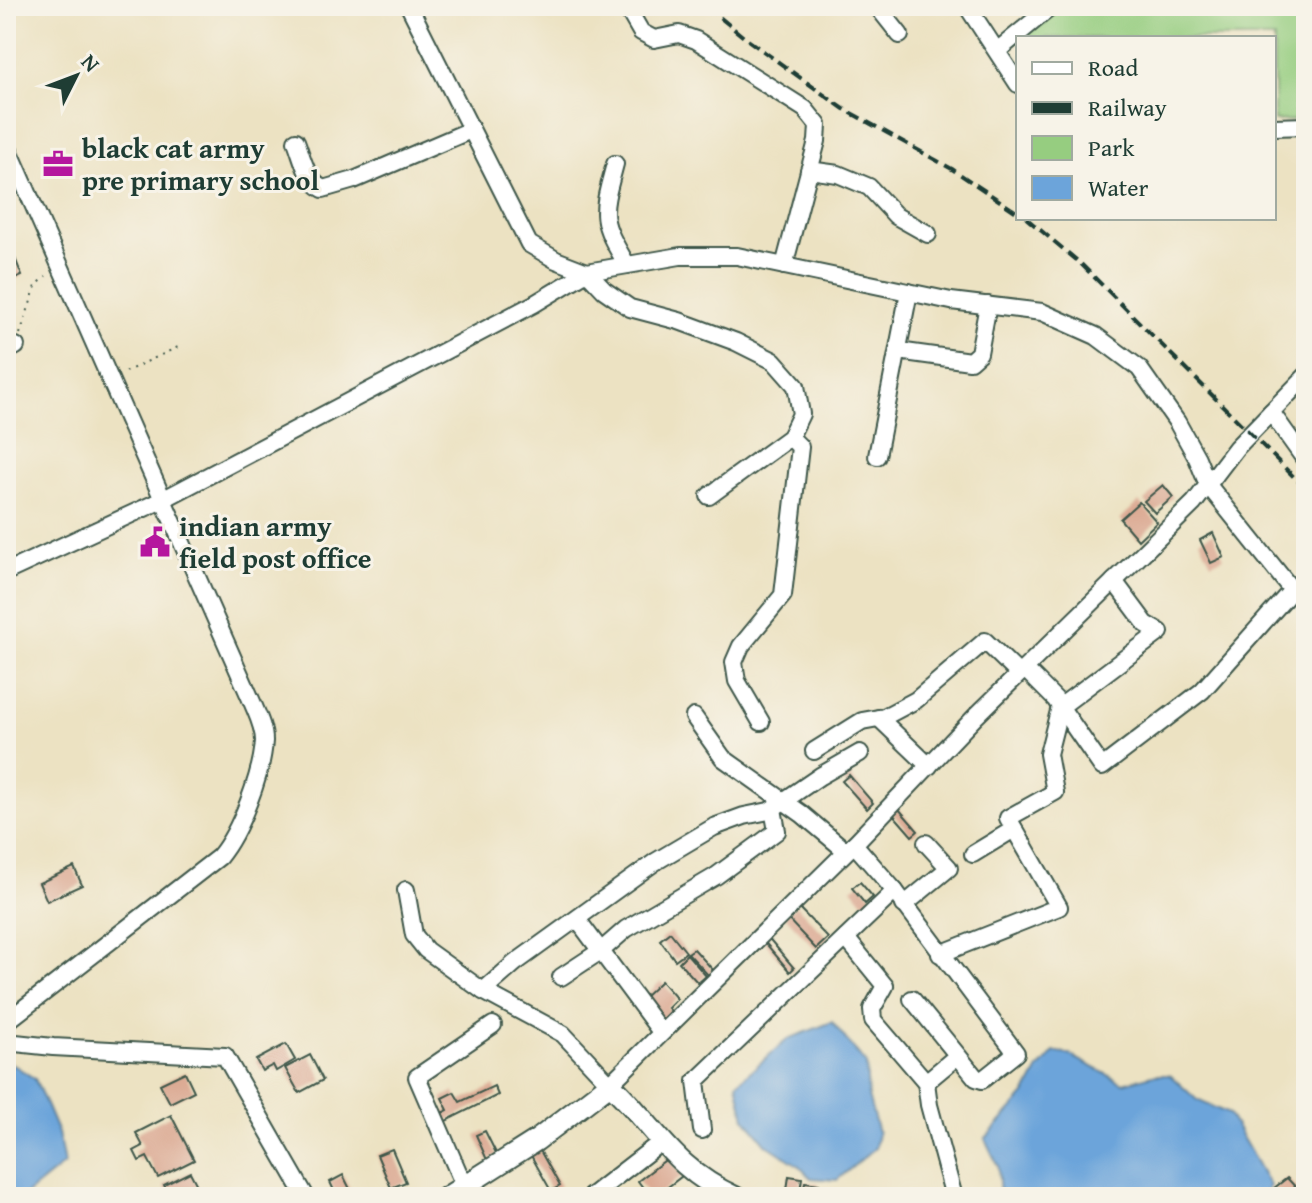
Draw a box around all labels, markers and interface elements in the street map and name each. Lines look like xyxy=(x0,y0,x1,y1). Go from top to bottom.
north arrow xyxy=(36,36,116,116)
legend xyxy=(1016,36,1276,220)
text: N xyxy=(74,46,108,79)
text: Road xyxy=(1088,50,1138,85)
text: Railway xyxy=(1088,90,1167,125)
place label: black cat army pre primary school xyxy=(82,127,319,200)
text: Park xyxy=(1088,130,1135,165)
office icon: black cat army pre primary school xyxy=(41,147,75,181)
text: Water xyxy=(1088,170,1149,205)
place label: indian army field post office xyxy=(179,505,372,578)
public building icon: indian army field post office xyxy=(138,525,172,559)

